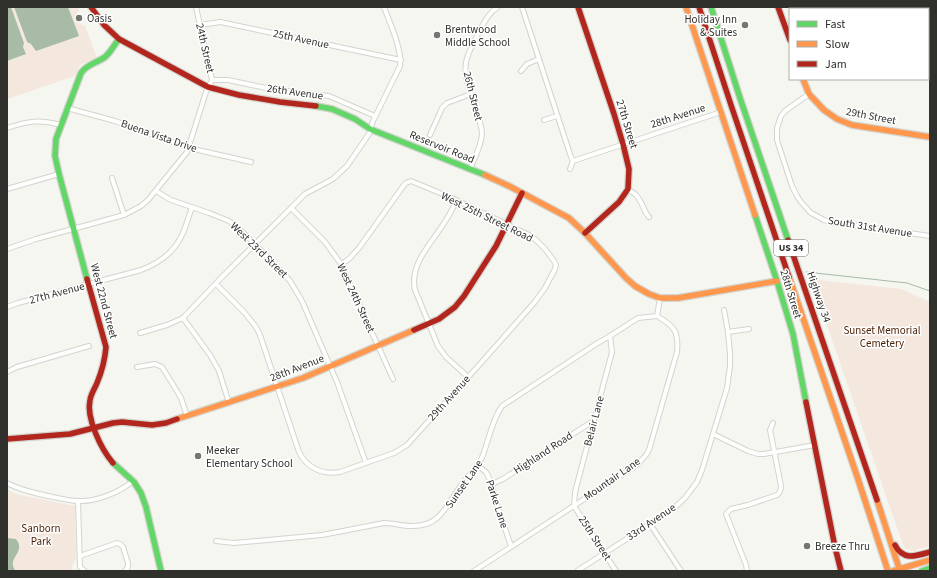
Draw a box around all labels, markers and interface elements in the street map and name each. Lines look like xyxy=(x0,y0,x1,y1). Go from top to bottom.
legend xyxy=(789,8,929,80)
place label: Oasis xyxy=(87,11,112,26)
place label: Holiday Inn & Suites xyxy=(684,12,737,40)
marker: Oasis xyxy=(74,13,84,23)
text: Fast xyxy=(825,16,845,33)
marker: Holiday Inn & Suites xyxy=(740,20,750,30)
street label: 24th Street xyxy=(192,22,218,75)
place label: Brentwood Middle School xyxy=(445,22,510,50)
street label: 25th Avenue xyxy=(272,26,331,52)
marker: Brentwood Middle School xyxy=(432,30,442,40)
text: Slow xyxy=(825,36,850,53)
text: Jam xyxy=(825,56,847,73)
street label: 26th Street xyxy=(460,70,486,123)
street label: 26th Avenue xyxy=(266,81,325,103)
street label: 27th Street xyxy=(612,98,642,151)
street label: 28th Avenue xyxy=(649,100,708,132)
street label: 29th Street xyxy=(845,104,897,128)
street label: Buena Vista Drive xyxy=(119,116,200,156)
street label: Reservoir Road xyxy=(407,127,477,167)
street label: West 25th Street Road xyxy=(438,188,536,246)
street label: South 31st Avenue xyxy=(827,213,914,241)
street label: West 23rd Street xyxy=(227,219,291,282)
road number: US 34 xyxy=(774,240,808,256)
street label: West 24th Street xyxy=(333,261,379,335)
street label: West 22nd Street xyxy=(87,262,121,341)
street label: 28th Street xyxy=(776,268,806,321)
street label: Highway 34 xyxy=(803,269,835,325)
street label: 27th Avenue xyxy=(28,278,87,308)
park label: Sunset Memorial Cemetery xyxy=(843,323,921,351)
street label: 28th Avenue xyxy=(268,351,327,385)
street label: 29th Avenue xyxy=(424,372,474,424)
street label: Belair Lane xyxy=(580,394,608,448)
street label: Highland Road xyxy=(511,428,575,478)
place label: Meeker Elementary School xyxy=(206,443,293,471)
marker: Meeker Elementary School xyxy=(193,451,203,461)
street label: Mountair Lane xyxy=(581,454,644,504)
street label: Sunset Lane xyxy=(442,456,487,511)
street label: Parke Lane xyxy=(482,478,512,531)
street label: 33rd Avenue xyxy=(623,500,679,544)
street label: 25th Street xyxy=(575,513,615,563)
park label: Sanborn Park xyxy=(21,521,61,549)
place label: Breeze Thru xyxy=(815,539,870,554)
marker: Breeze Thru xyxy=(802,541,812,551)

